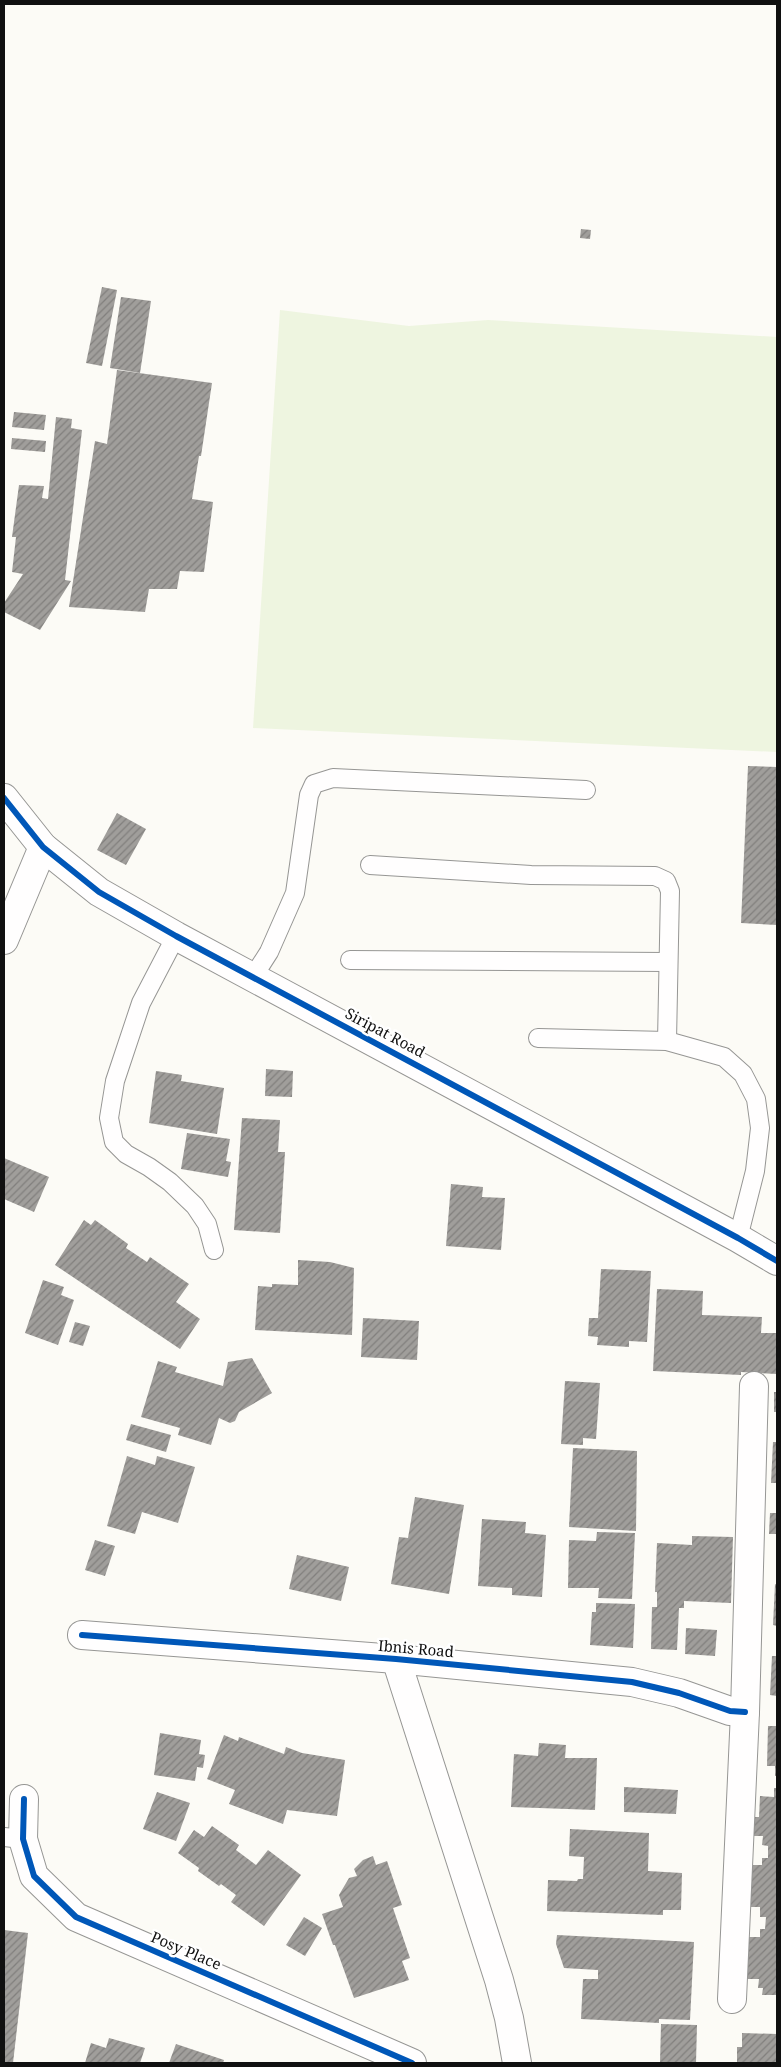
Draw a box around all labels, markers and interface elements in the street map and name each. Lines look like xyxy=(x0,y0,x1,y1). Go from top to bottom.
street label: Siripat Road xyxy=(342,1003,429,1062)
street label: Ibnis Road xyxy=(377,1635,455,1661)
street label: Posy Place xyxy=(148,1926,225,1974)

